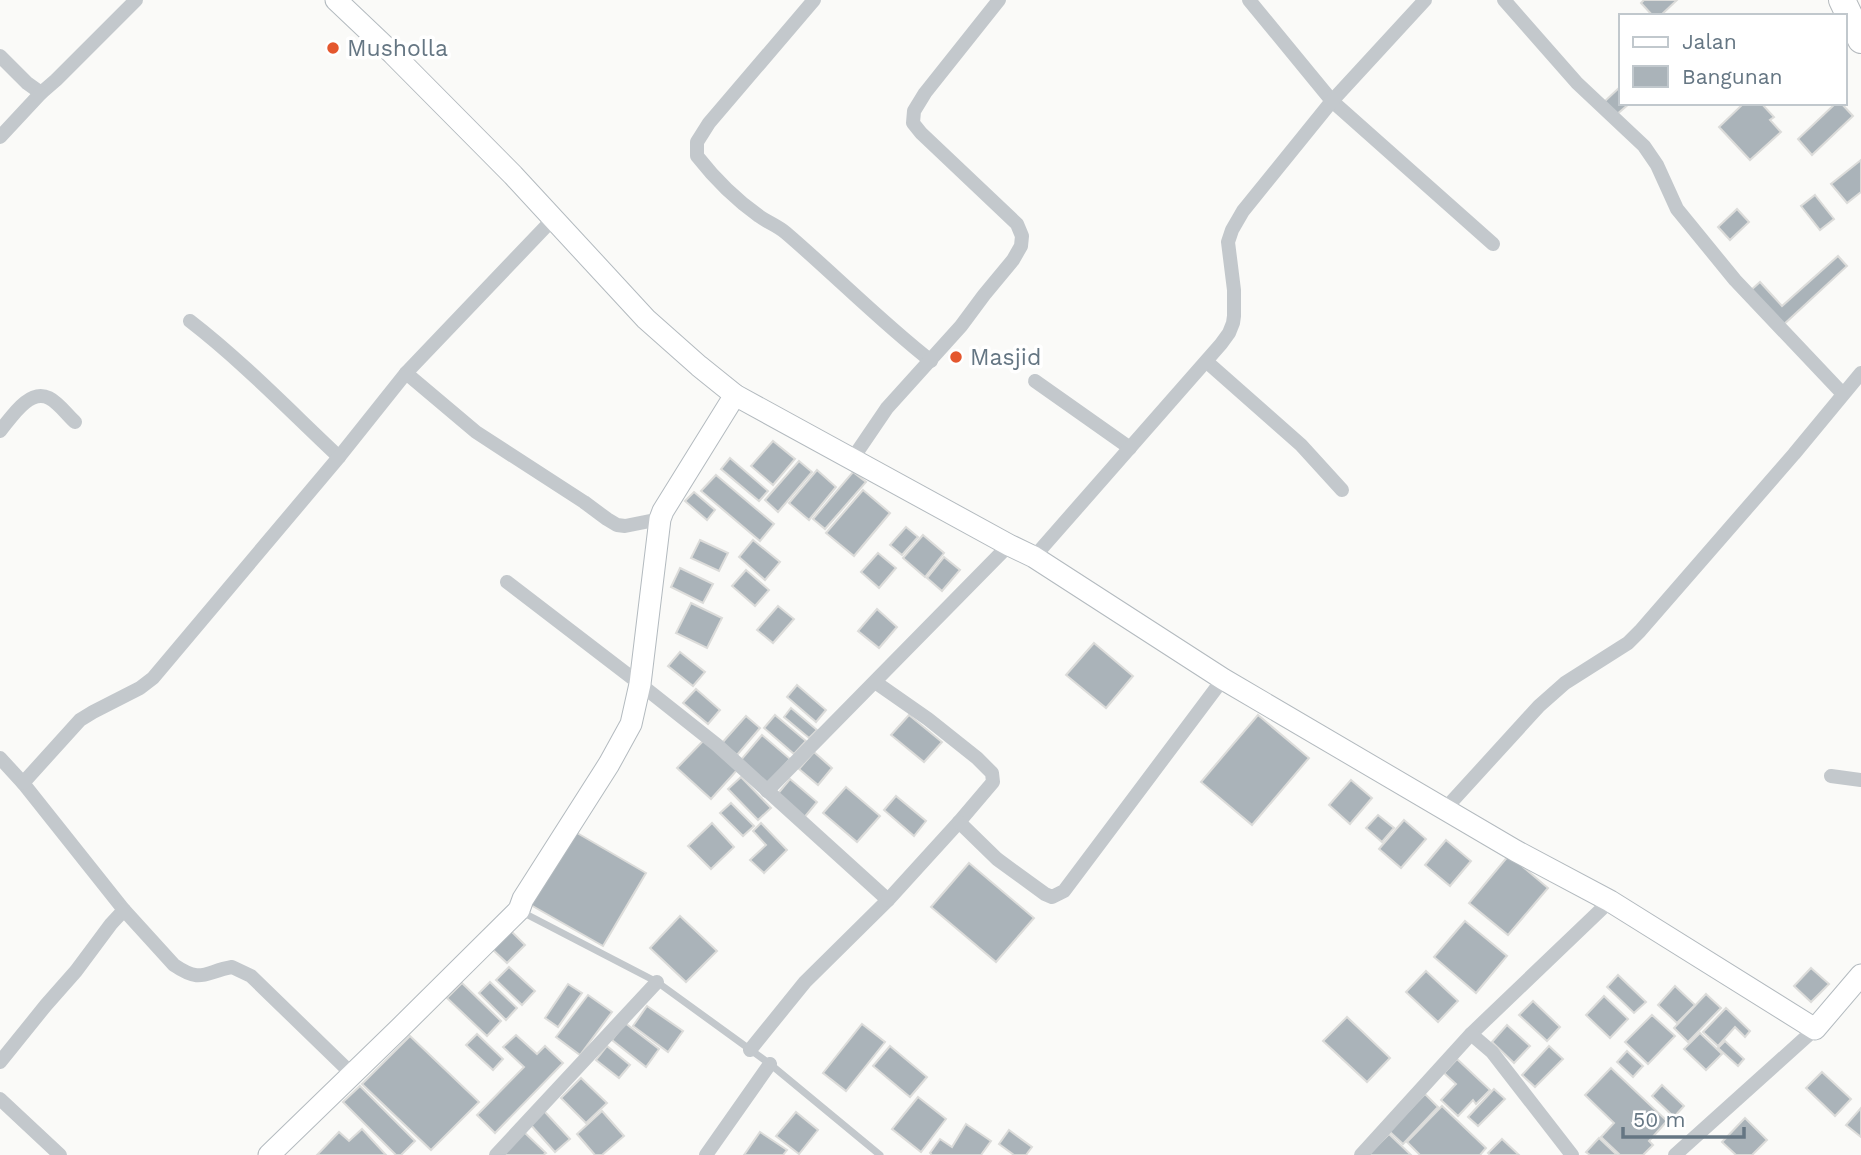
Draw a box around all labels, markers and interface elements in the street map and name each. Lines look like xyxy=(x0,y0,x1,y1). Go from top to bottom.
legend xyxy=(1619,14,1847,105)
text: Jalan xyxy=(1682,29,1737,54)
place label: Musholla xyxy=(347,35,448,62)
marker: Musholla xyxy=(325,40,341,56)
text: Bangunan xyxy=(1682,64,1783,89)
place label: Masjid xyxy=(970,344,1041,371)
marker: Masjid xyxy=(948,349,964,365)
scale bar xyxy=(1623,1096,1744,1140)
text: 50 m xyxy=(1633,1107,1685,1132)

